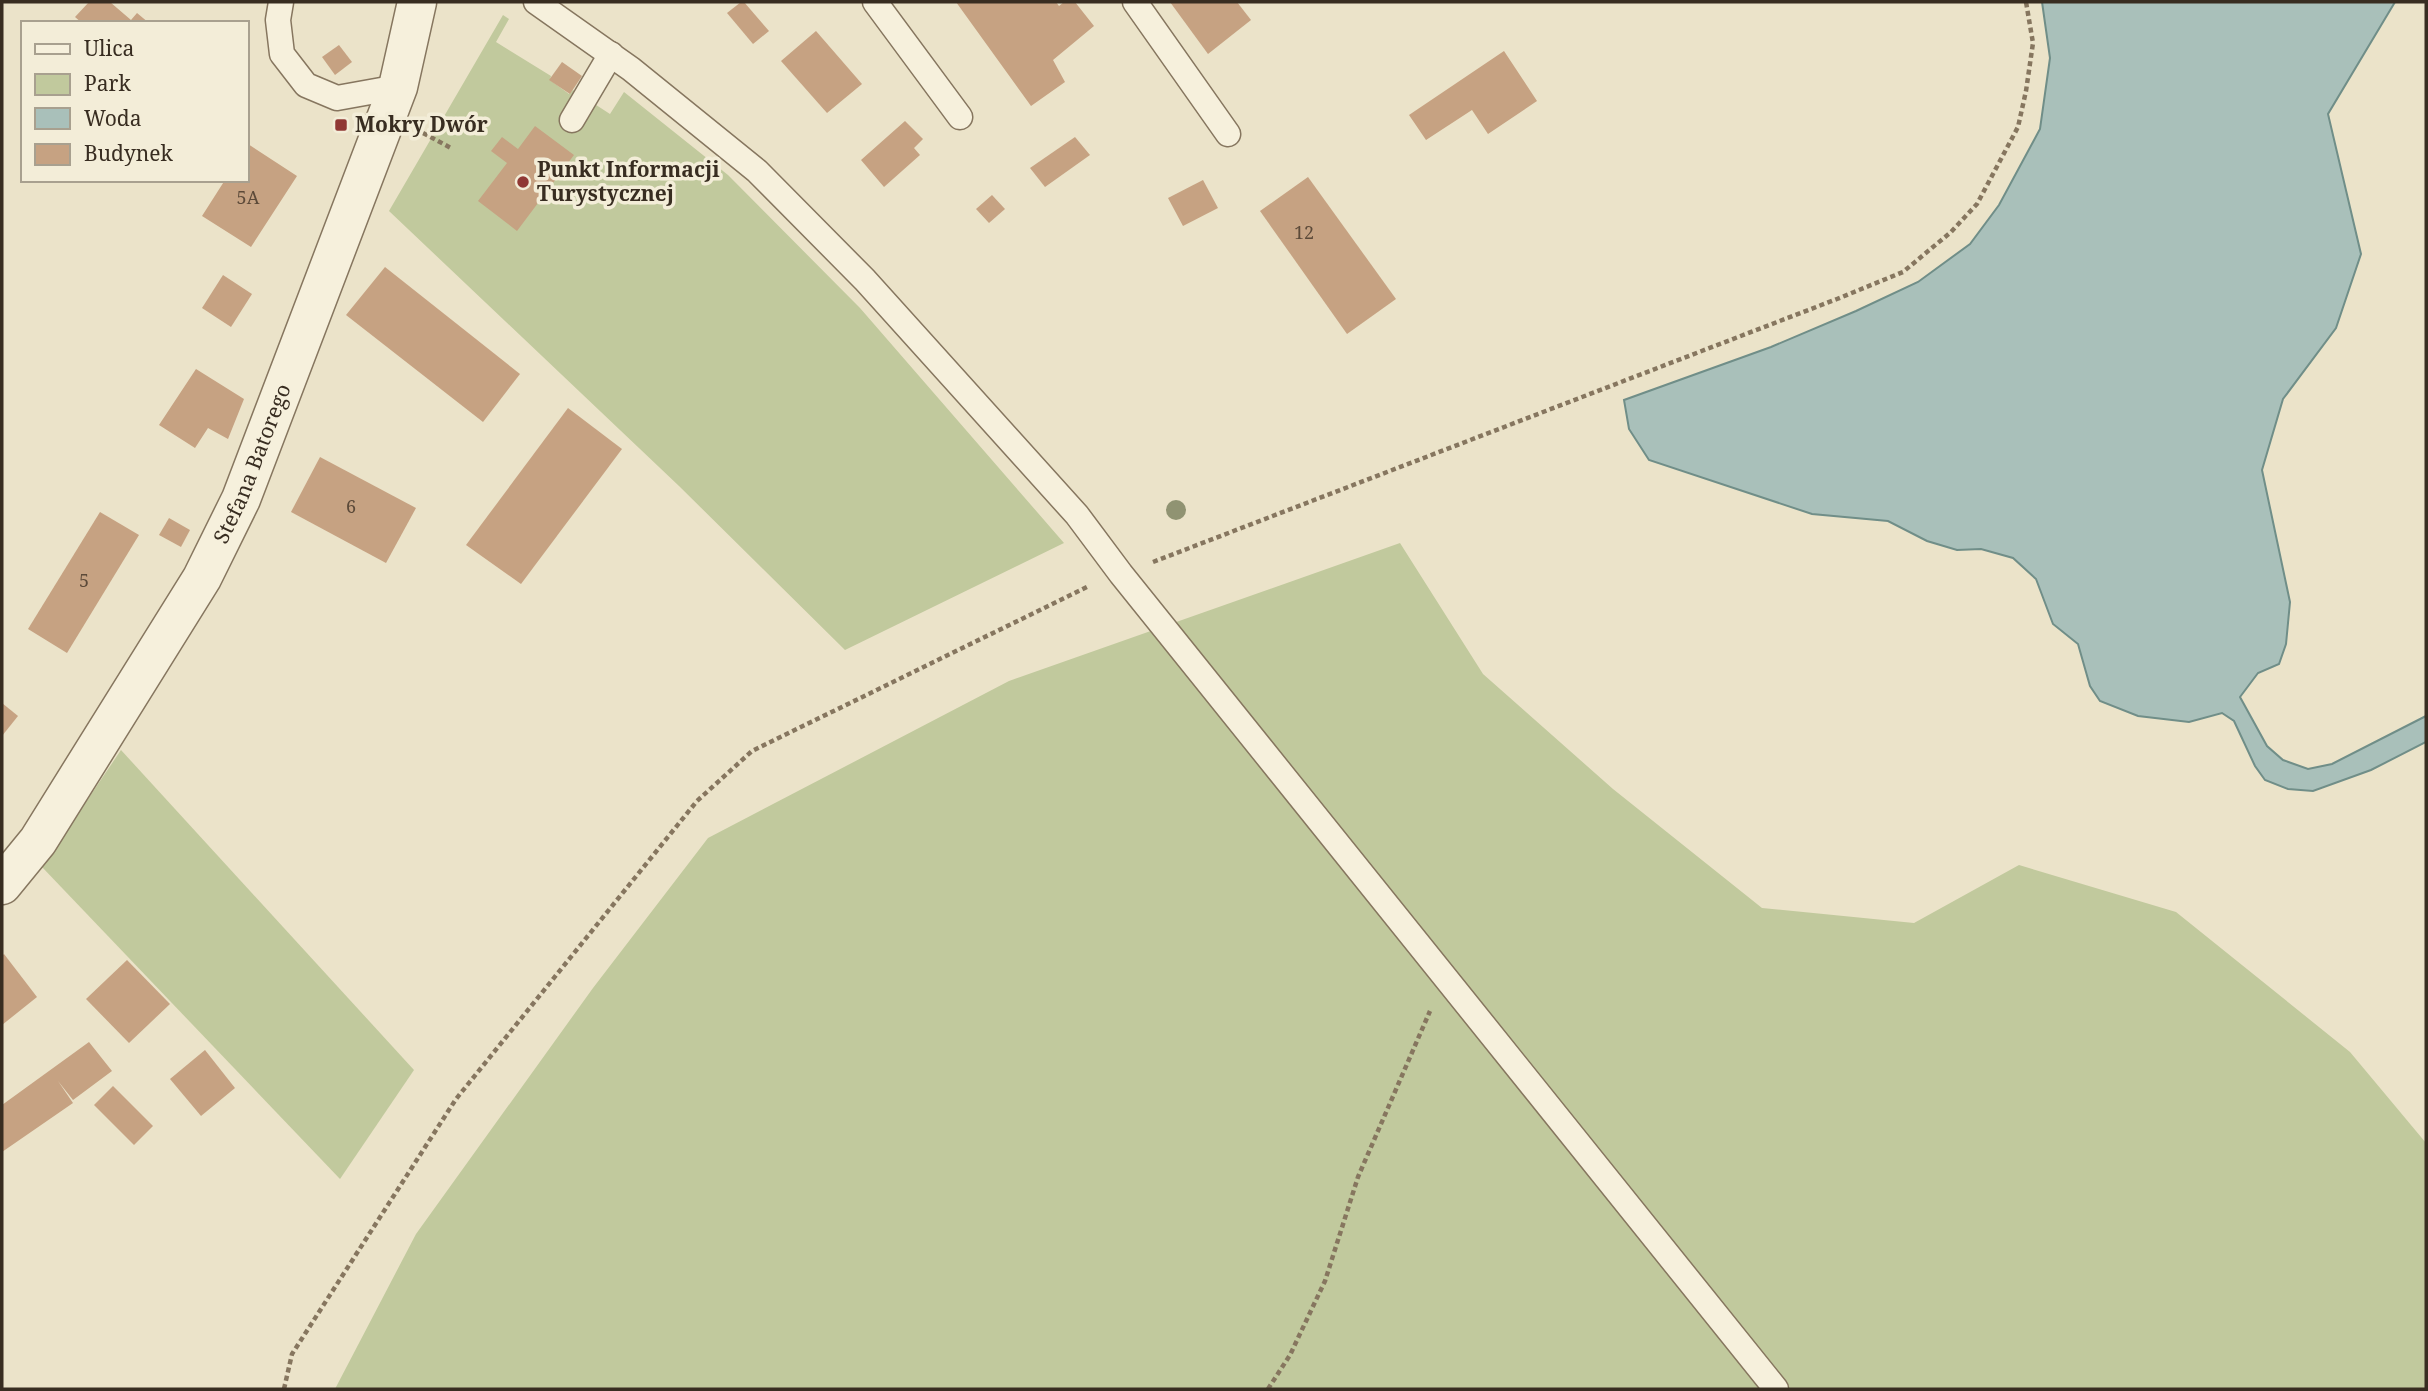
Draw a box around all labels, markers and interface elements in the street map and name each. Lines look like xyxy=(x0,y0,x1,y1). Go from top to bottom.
legend xyxy=(21,21,248,182)
text: Ulica xyxy=(84,34,134,62)
text: Park xyxy=(84,69,131,97)
text: Woda xyxy=(84,104,142,132)
place label: Mokry Dwór xyxy=(355,110,488,138)
marker: Mokry Dwór xyxy=(333,117,349,133)
text: Budynek xyxy=(84,139,174,167)
place label: Punkt Informacji Turystycznej xyxy=(537,155,720,207)
marker: Punkt Informacji Turystycznej xyxy=(515,174,531,190)
house number: 5A xyxy=(237,185,260,209)
house number: 12 xyxy=(1294,220,1314,244)
street label: Stefana Batorego xyxy=(206,379,297,548)
house number: 6 xyxy=(346,494,356,518)
house number: 5 xyxy=(79,568,89,592)

